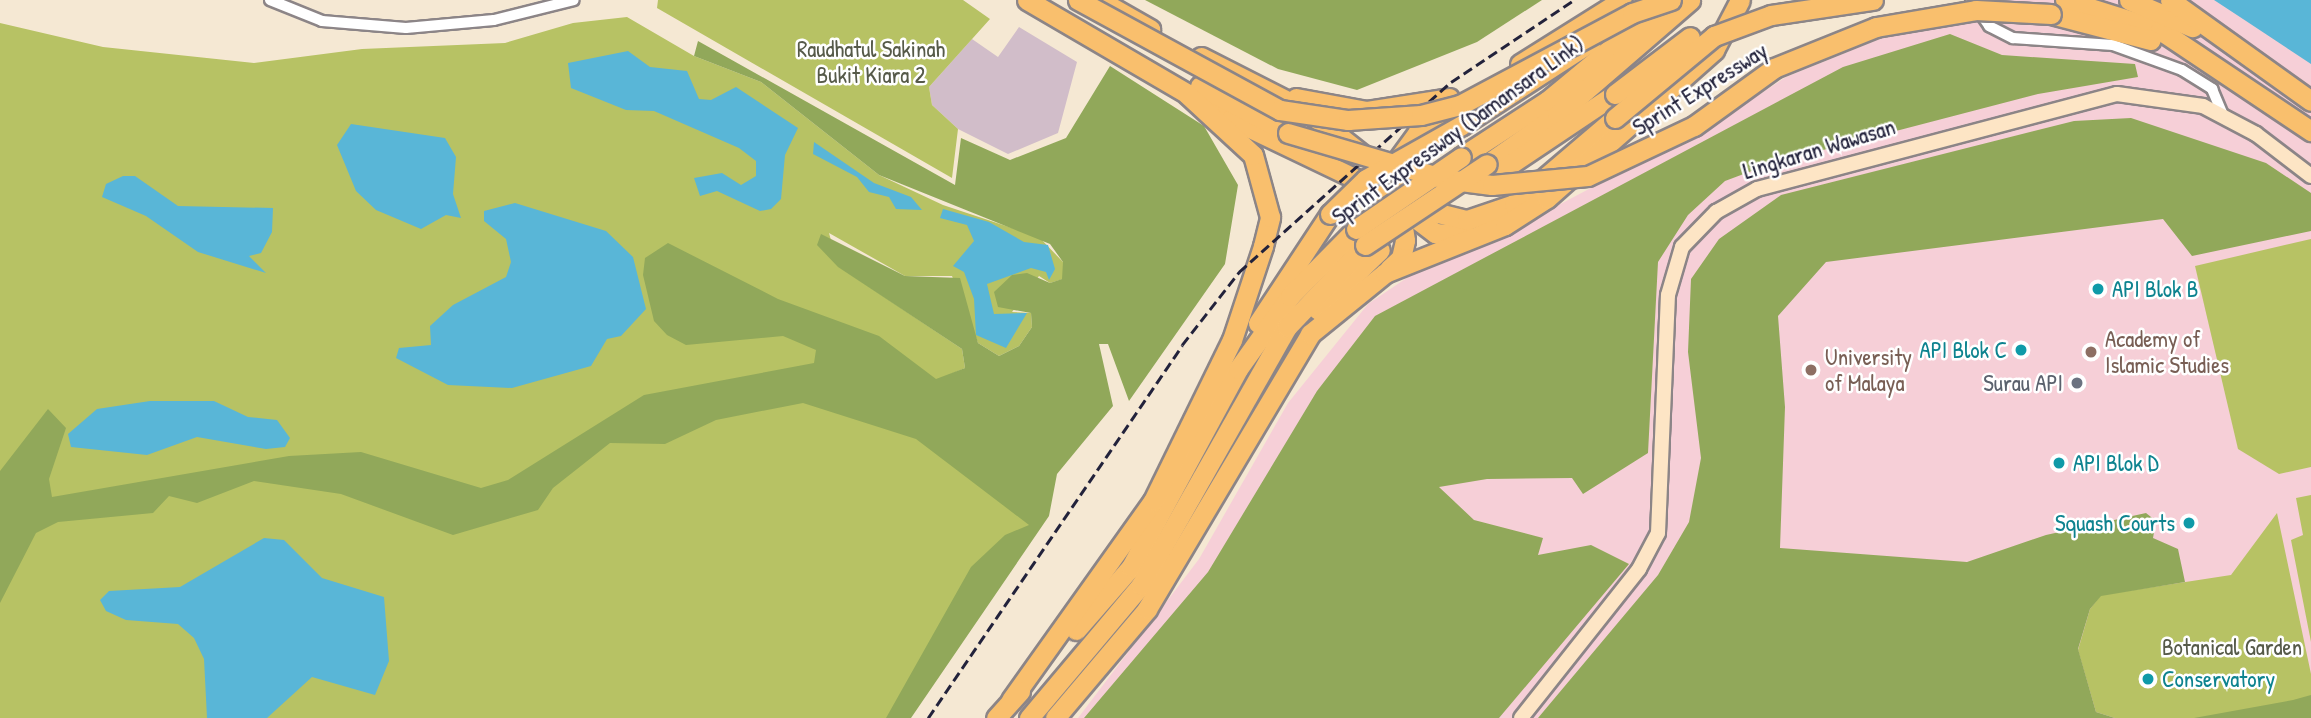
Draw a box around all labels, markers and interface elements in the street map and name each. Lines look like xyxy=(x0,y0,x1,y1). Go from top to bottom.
street label: Sprint Expressway (Damansara Link) xyxy=(1327,29,1589,231)
park label: Raudhatul Sakinah Bukit Kiara 2 xyxy=(797,35,945,89)
street label: Sprint Expressway xyxy=(1628,37,1772,141)
street label: Lingkaran Wawasan xyxy=(1740,113,1898,185)
place label: API Blok B xyxy=(2112,275,2199,303)
marker: API Blok B xyxy=(2090,281,2106,297)
place label: Academy of Islamic Studies xyxy=(2105,325,2229,379)
place label: API Blok C xyxy=(1920,336,2007,364)
marker: API Blok C xyxy=(2013,342,2029,358)
place label: University of Malaya xyxy=(1825,343,1912,397)
marker: Academy of Islamic Studies xyxy=(2083,344,2099,360)
marker: University of Malaya xyxy=(1803,362,1819,378)
place label: Surau API xyxy=(1983,369,2063,397)
marker: Surau API xyxy=(2069,375,2085,391)
place label: API Blok D xyxy=(2073,449,2159,477)
marker: API Blok D xyxy=(2051,455,2067,471)
place label: Squash Courts xyxy=(2055,509,2175,537)
marker: Squash Courts xyxy=(2181,515,2197,531)
park label: Botanical Garden xyxy=(2162,633,2302,661)
place label: Conservatory xyxy=(2162,665,2275,693)
marker: Conservatory xyxy=(2140,671,2156,687)

